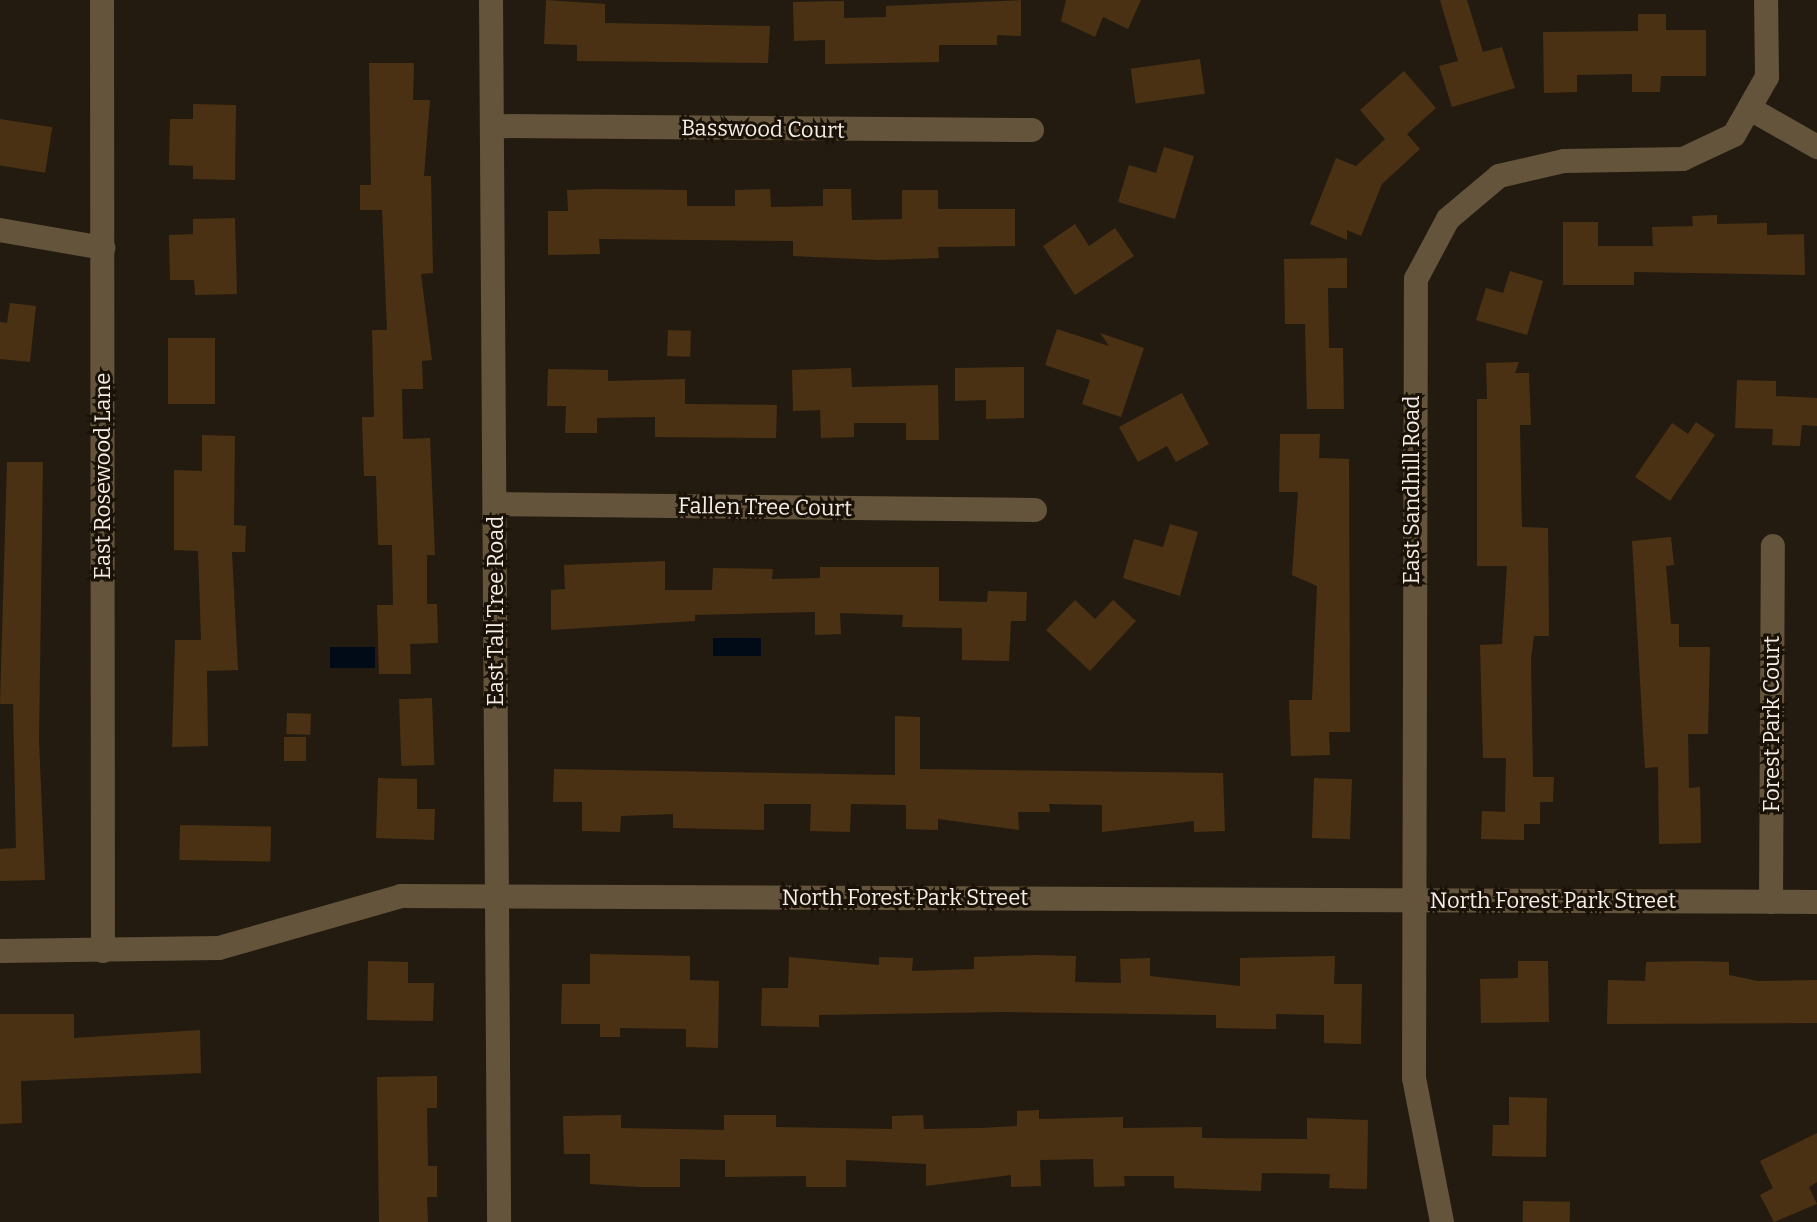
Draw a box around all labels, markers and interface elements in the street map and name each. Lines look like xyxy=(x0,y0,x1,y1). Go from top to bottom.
street label: Basswood Court xyxy=(681,114,845,144)
street label: East Rosewood Lane xyxy=(90,373,116,579)
street label: East Sandhill Road xyxy=(1399,396,1425,584)
street label: Fallen Tree Court xyxy=(678,492,852,522)
street label: East Tall Tree Road xyxy=(483,516,509,706)
street label: Forest Park Court xyxy=(1759,636,1785,812)
street label: North Forest Park Street xyxy=(782,885,1028,911)
street label: North Forest Park Street xyxy=(1430,888,1676,914)

